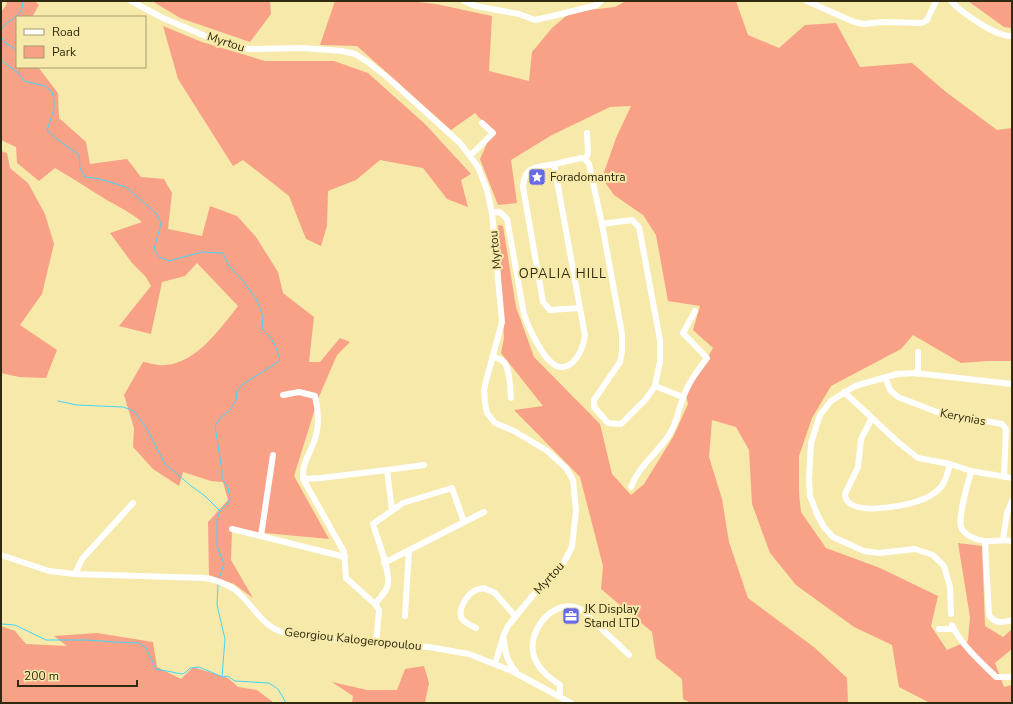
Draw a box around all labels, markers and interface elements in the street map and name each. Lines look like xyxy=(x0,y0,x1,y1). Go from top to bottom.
legend xyxy=(16,16,146,68)
text: Road xyxy=(52,24,80,40)
street label: Myrtou xyxy=(205,28,247,56)
text: Park xyxy=(52,44,77,60)
place icon: Foradomantra xyxy=(527,167,547,187)
place label: Foradomantra xyxy=(550,169,626,185)
street label: Myrtou xyxy=(485,230,505,270)
district label: OPALIA HILL xyxy=(519,265,607,283)
street label: Kerynias xyxy=(939,405,987,429)
street label: Myrtou xyxy=(530,558,568,598)
place label: JK Display Stand LTD xyxy=(583,601,640,631)
office icon: JK Display Stand LTD xyxy=(561,606,581,626)
street label: Georgiou Kalogeropoulou xyxy=(284,624,422,654)
scale bar xyxy=(18,662,137,688)
text: 200 m xyxy=(24,668,59,684)

